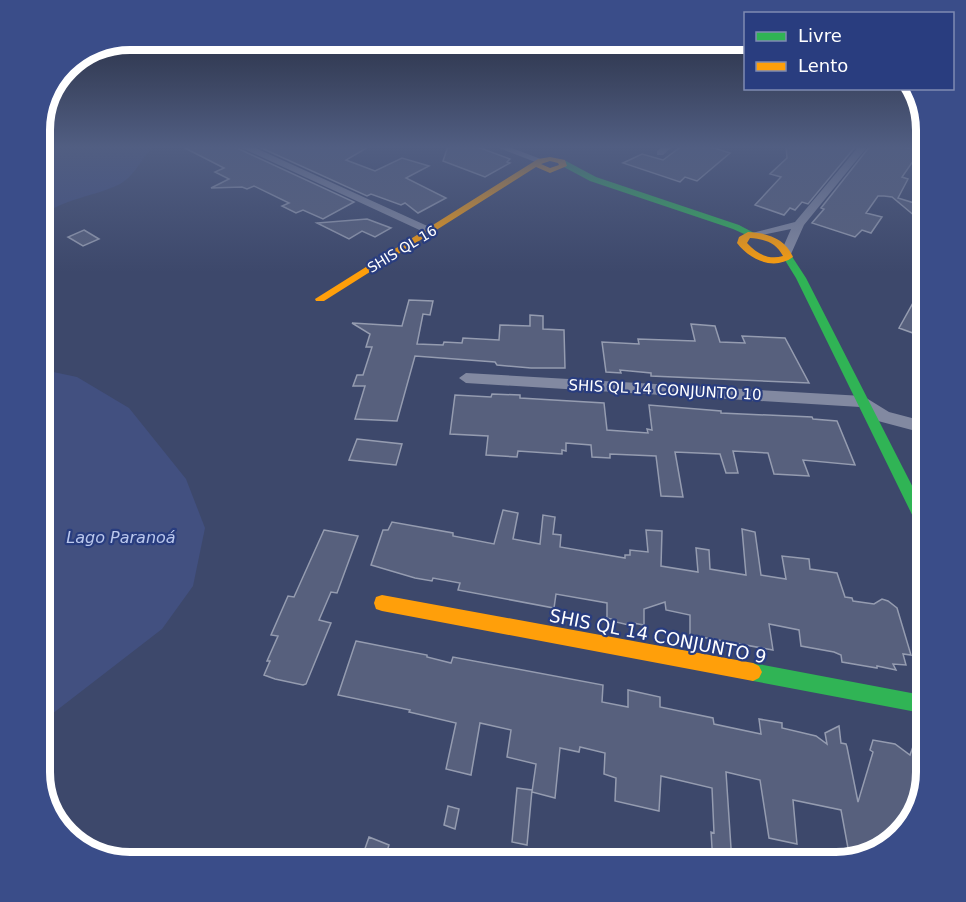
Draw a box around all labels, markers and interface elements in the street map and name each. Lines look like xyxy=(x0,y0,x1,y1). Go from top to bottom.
legend xyxy=(744,12,954,90)
text: Livre xyxy=(798,25,842,46)
text: Lento xyxy=(798,55,848,76)
street label: SHIS QL 16 xyxy=(364,222,440,276)
street label: SHIS QL 14 CONJUNTO 10 xyxy=(568,376,762,404)
water label: Lago Paranoá xyxy=(66,528,176,547)
street label: SHIS QL 14 CONJUNTO 9 xyxy=(548,605,768,667)

